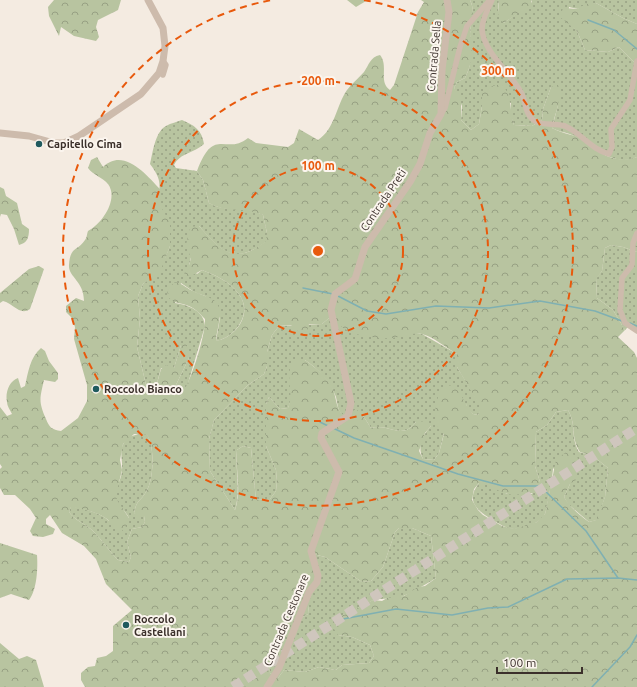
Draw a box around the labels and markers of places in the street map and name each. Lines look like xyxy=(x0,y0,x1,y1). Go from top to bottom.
place label: Capitello Cima xyxy=(47,138,122,150)
marker: Capitello Cima xyxy=(34,139,44,149)
centre of rings xyxy=(311,244,325,258)
place label: Roccolo Bianco xyxy=(104,383,182,395)
marker: Roccolo Bianco xyxy=(91,384,101,394)
place label: Roccolo Castellani xyxy=(134,613,185,638)
marker: Roccolo Castellani xyxy=(121,620,131,630)

